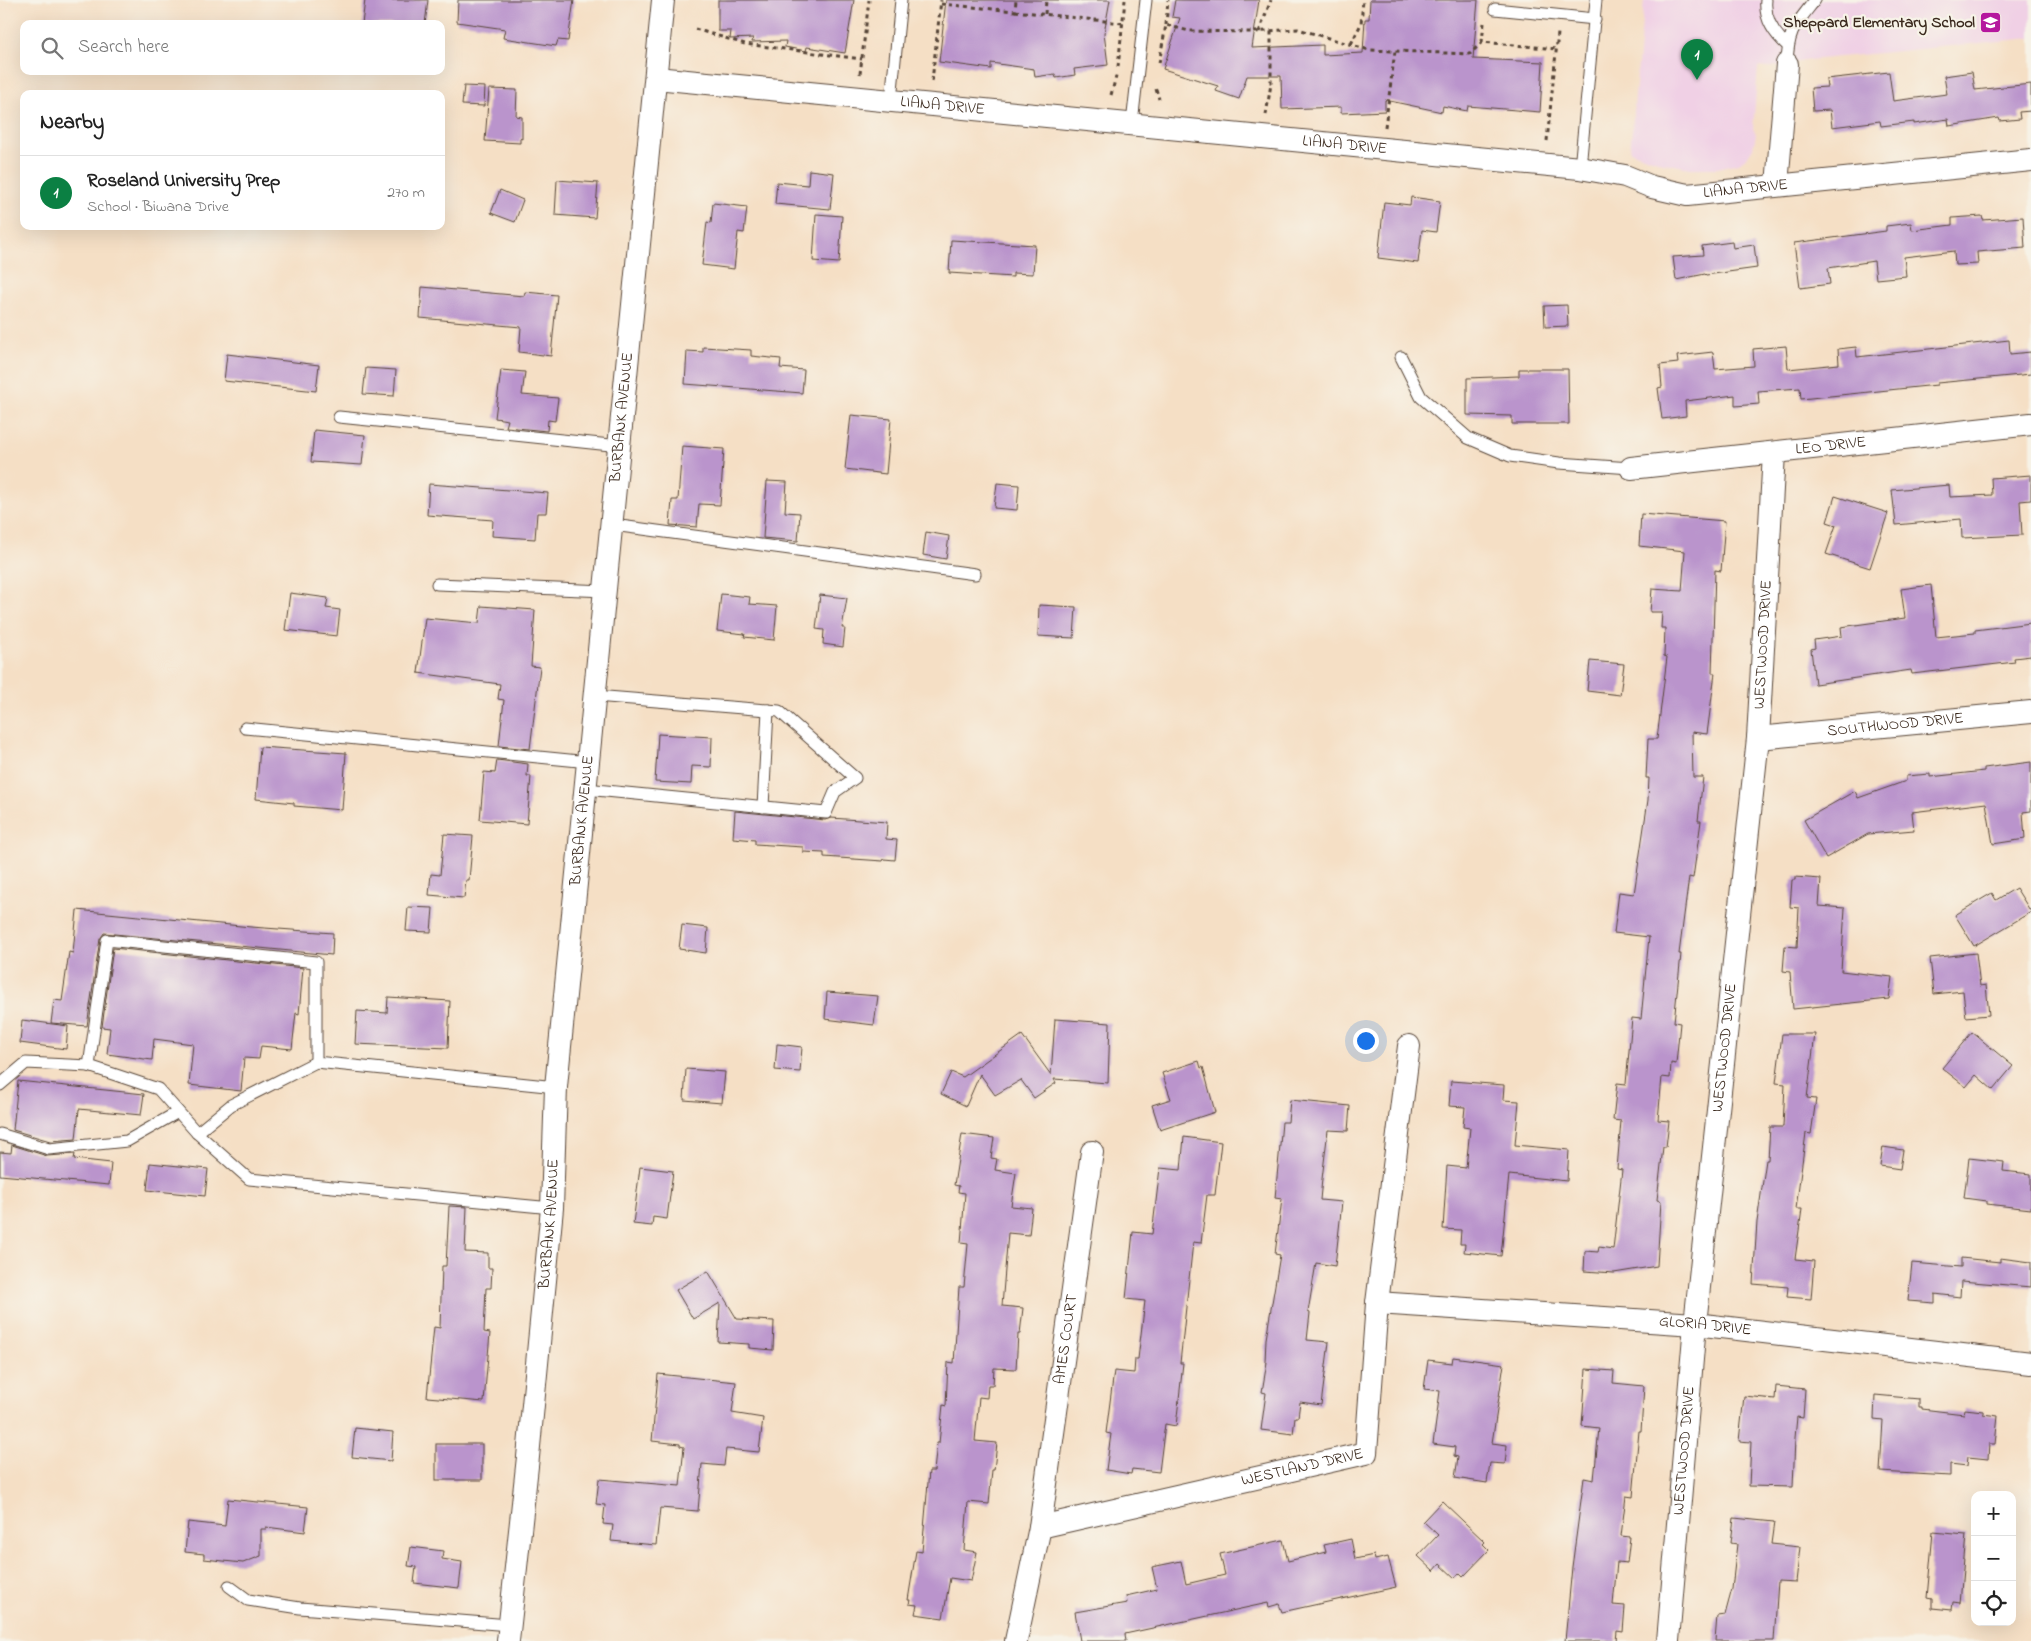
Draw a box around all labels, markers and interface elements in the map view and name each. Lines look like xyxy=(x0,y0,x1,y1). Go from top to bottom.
place label: Sheppard Elementary School xyxy=(1783,11,1975,36)
school or university icon: Sheppard Elementary School xyxy=(1979,11,2003,35)
search box xyxy=(20,20,445,75)
icon: search xyxy=(38,34,66,62)
text: Search here xyxy=(78,34,169,61)
pin: 1 xyxy=(1681,39,1713,80)
street label: LIANA DRIVE xyxy=(899,90,986,122)
text: Nearby xyxy=(40,108,104,138)
street label: LIANA DRIVE xyxy=(1301,129,1388,161)
text: Roseland University Prep xyxy=(87,168,280,195)
street label: LIANA DRIVE xyxy=(1702,173,1789,205)
text: 1 xyxy=(53,181,59,205)
text: 270 m xyxy=(387,181,425,205)
text: School · Biwana Drive xyxy=(87,195,229,219)
street label: BURBANK AVENUE xyxy=(603,351,640,485)
street label: LEO DRIVE xyxy=(1794,430,1867,462)
street label: WESTWOOD DRIVE xyxy=(1748,580,1779,710)
street label: SOUTHWOOD DRIVE xyxy=(1826,706,1965,743)
street label: BURBANK AVENUE xyxy=(564,754,601,888)
street label: WESTWOOD DRIVE xyxy=(1706,982,1744,1113)
your location xyxy=(1353,1028,1379,1054)
street label: BURBANK AVENUE xyxy=(532,1159,566,1291)
street label: AMES COURT xyxy=(1048,1293,1084,1386)
street label: GLORIA DRIVE xyxy=(1658,1310,1753,1342)
street label: WESTWOOD DRIVE xyxy=(1667,1385,1702,1516)
street label: WESTLAND DRIVE xyxy=(1239,1442,1366,1493)
map controls xyxy=(1971,1491,2016,1626)
button: + xyxy=(1971,1491,2016,1536)
button: − xyxy=(1971,1536,2016,1581)
button: locate xyxy=(1971,1581,2016,1626)

